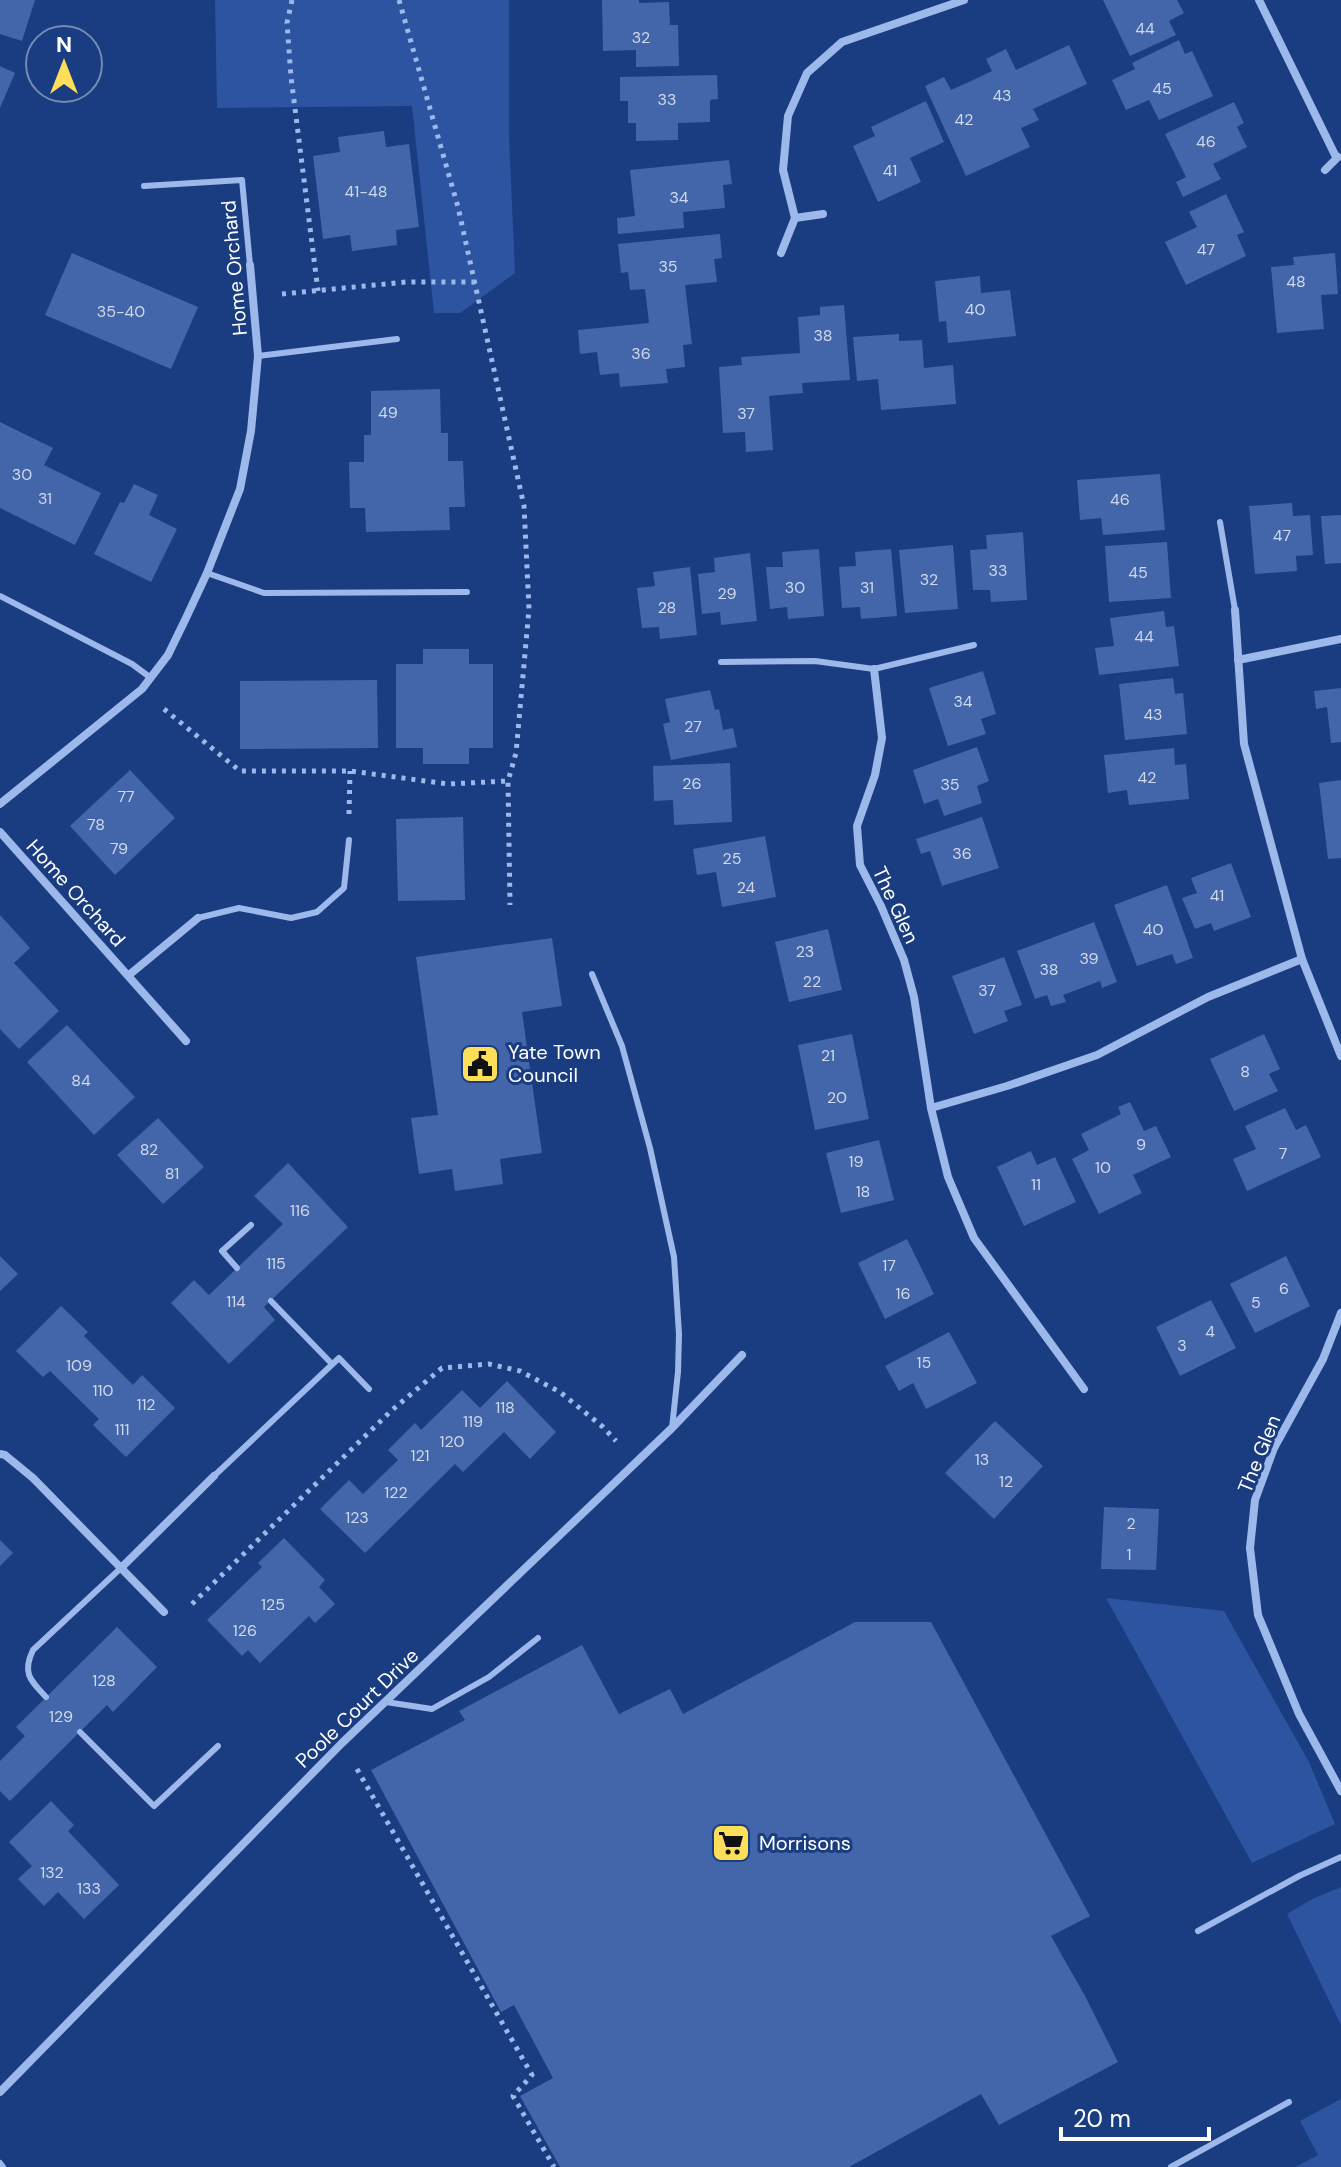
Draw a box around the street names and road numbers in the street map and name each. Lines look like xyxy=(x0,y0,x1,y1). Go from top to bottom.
street label: Home Orchard xyxy=(215,199,253,337)
street label: Home Orchard xyxy=(21,834,131,952)
street label: The Glen xyxy=(867,862,925,948)
street label: The Glen xyxy=(1232,1411,1286,1497)
street label: Poole Court Drive xyxy=(290,1643,424,1773)

